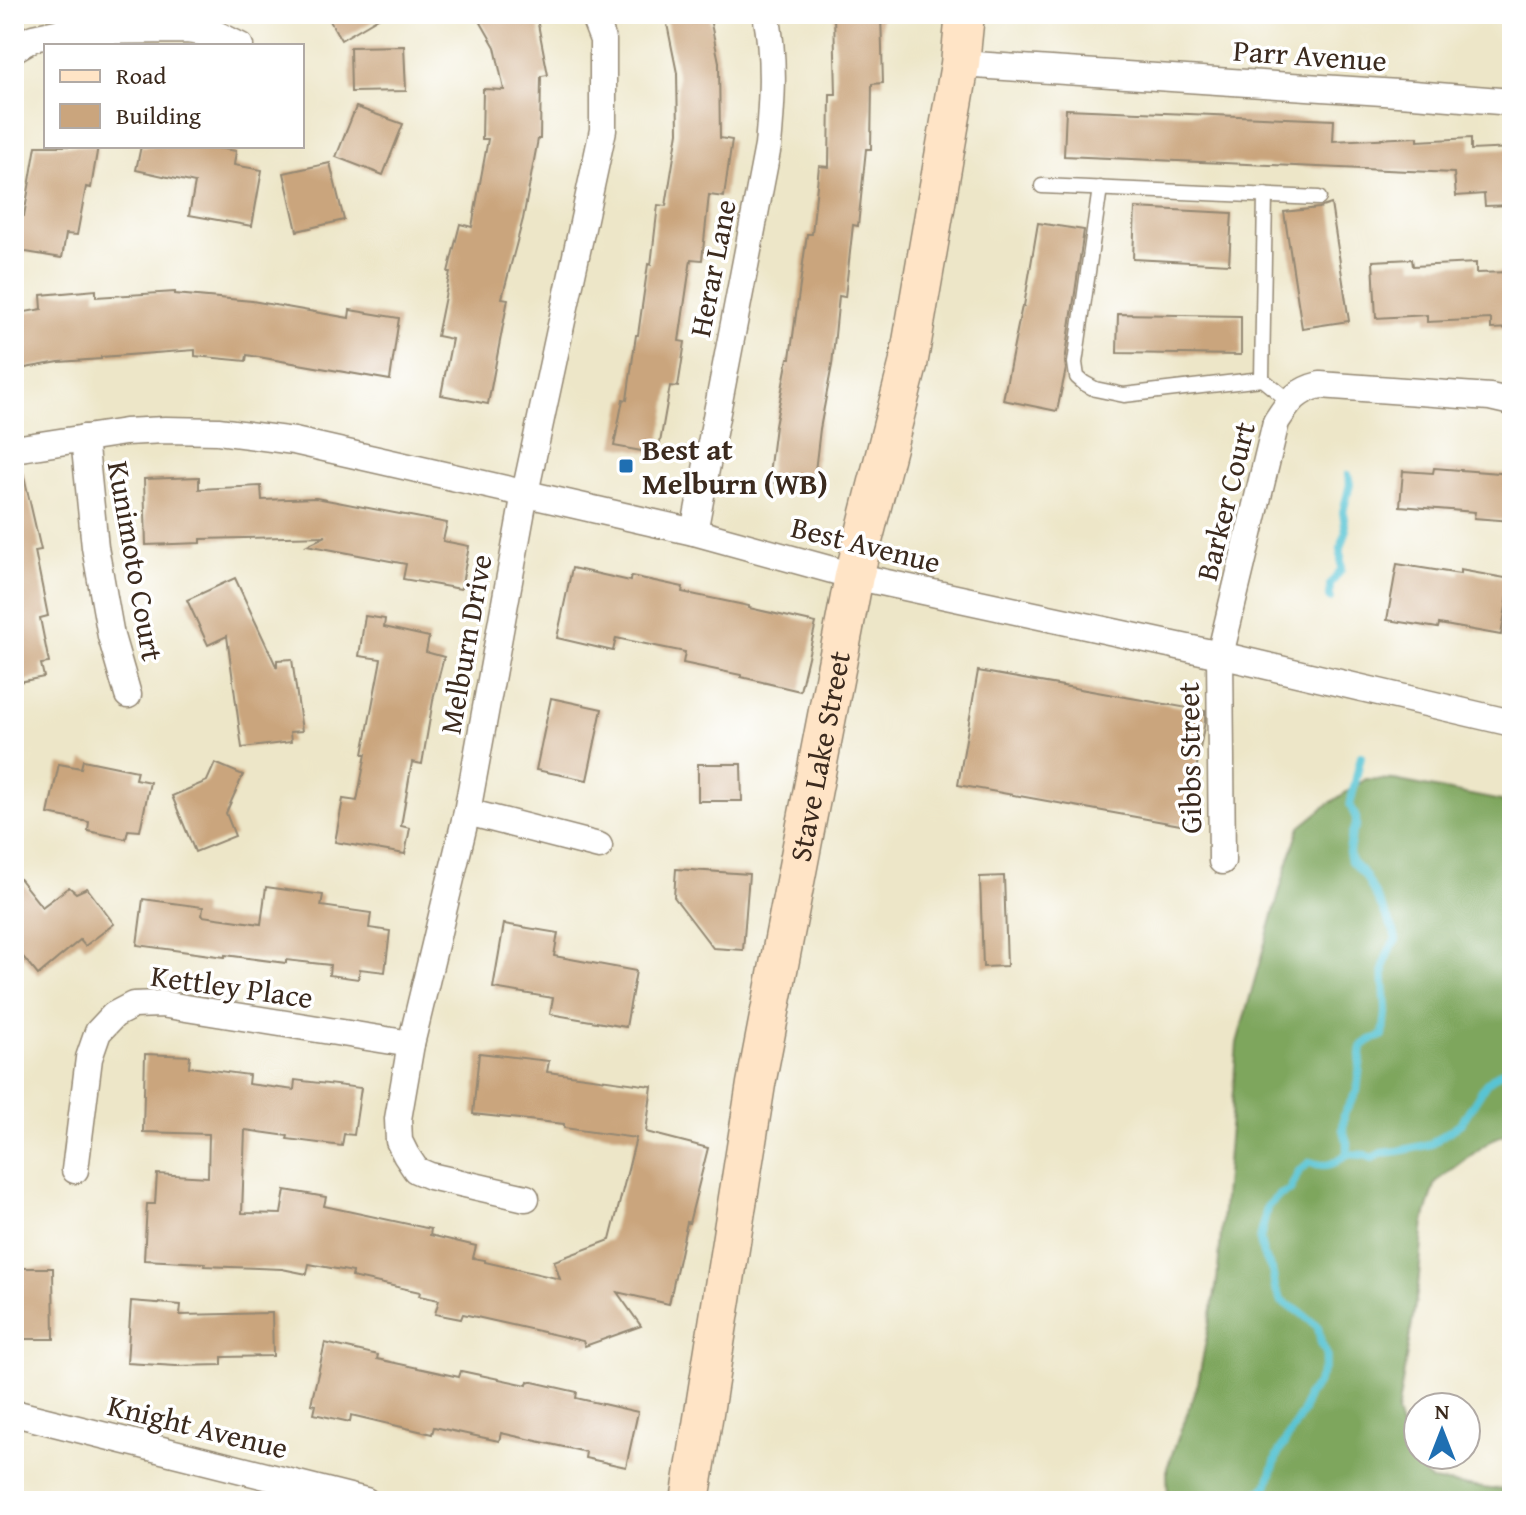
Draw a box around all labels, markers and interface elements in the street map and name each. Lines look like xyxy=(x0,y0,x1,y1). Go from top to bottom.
street label: Parr Avenue xyxy=(1232,28,1388,82)
legend xyxy=(44,44,304,148)
text: Road xyxy=(116,58,166,93)
text: Building xyxy=(116,98,201,133)
street label: Herar Lane xyxy=(677,196,747,340)
street label: Barker Court xyxy=(1184,417,1266,585)
place label: Best at Melburn (WB) xyxy=(642,427,828,505)
marker: Best at Melburn (WB) xyxy=(617,457,635,475)
street label: Kunimoto Court xyxy=(97,458,175,665)
street label: Best Avenue xyxy=(787,504,945,584)
street label: Melburn Drive xyxy=(428,551,502,737)
street label: Stave Lake Street xyxy=(777,647,861,865)
street label: Gibbs Street xyxy=(1166,681,1212,834)
street label: Kettley Place xyxy=(148,953,316,1019)
street label: Knight Avenue xyxy=(103,1382,293,1470)
north arrow xyxy=(1402,1391,1482,1471)
text: N xyxy=(1435,1395,1450,1427)

